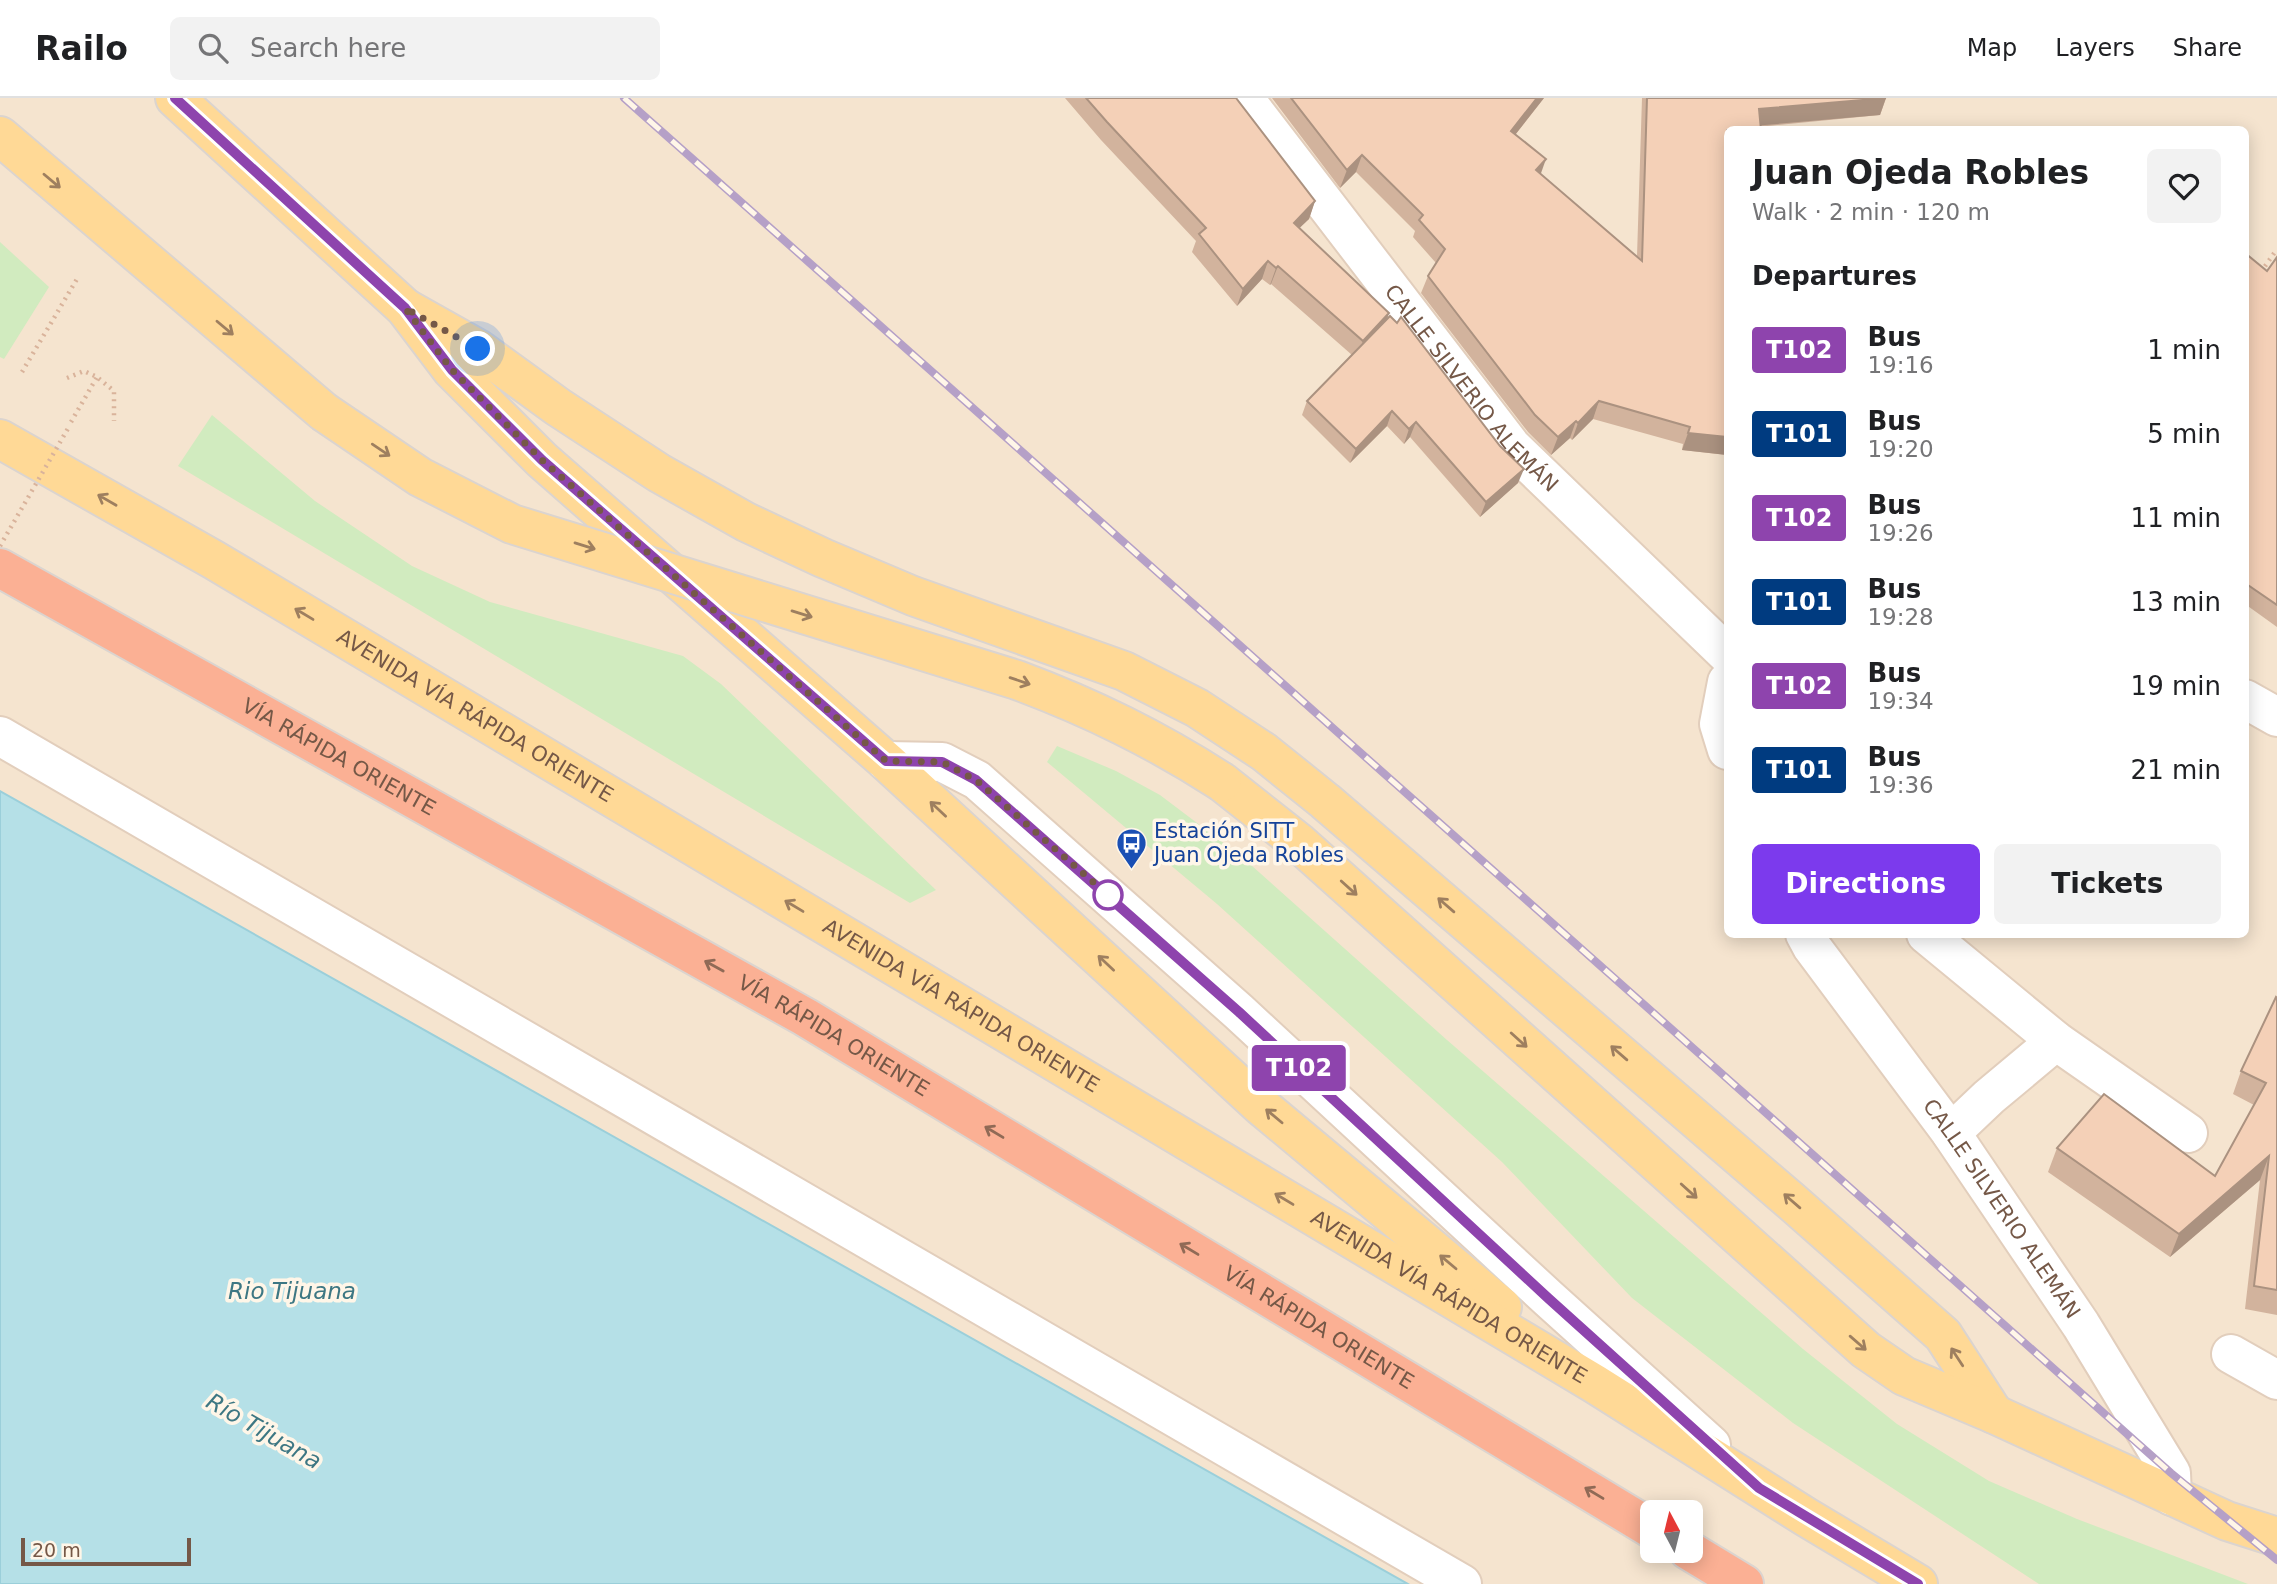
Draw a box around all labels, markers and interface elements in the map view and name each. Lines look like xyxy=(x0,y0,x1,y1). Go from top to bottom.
search box xyxy=(170,17,660,80)
text: Railo xyxy=(35,29,128,68)
icon: search xyxy=(194,29,232,67)
text: Search here xyxy=(250,33,406,63)
text: Map xyxy=(1967,34,2017,62)
text: Layers xyxy=(2055,34,2135,62)
text: Share xyxy=(2173,34,2242,62)
button: heart xyxy=(2147,149,2221,223)
text: Juan Ojeda Robles xyxy=(1752,153,2089,192)
one-way arrow xyxy=(43,172,61,188)
text: Walk · 2 min · 120 m xyxy=(1752,199,1990,225)
text: Departures xyxy=(1752,261,1917,291)
street label: CALLE SILVERIO ALEMÁN xyxy=(1380,280,1563,497)
one-way arrow xyxy=(216,320,234,336)
text: Bus xyxy=(1867,322,1921,352)
your location xyxy=(460,331,495,366)
text: 1 min xyxy=(2147,335,2221,365)
text: T102 xyxy=(1766,336,1832,364)
text: 19:16 xyxy=(1867,352,1934,378)
text: Bus xyxy=(1867,406,1921,436)
text: 5 min xyxy=(2147,419,2221,449)
text: T101 xyxy=(1766,420,1832,448)
text: 19:20 xyxy=(1867,436,1934,462)
one-way arrow xyxy=(370,443,390,457)
text: Bus xyxy=(1867,490,1921,520)
one-way arrow xyxy=(97,493,118,506)
text: 11 min xyxy=(2131,503,2221,533)
text: T102 xyxy=(1766,504,1832,532)
text: 19:26 xyxy=(1867,520,1934,546)
one-way arrow xyxy=(574,541,596,554)
text: Bus xyxy=(1867,574,1921,604)
text: 13 min xyxy=(2131,587,2221,617)
text: T101 xyxy=(1766,588,1832,616)
text: 19:28 xyxy=(1867,604,1934,630)
one-way arrow xyxy=(294,607,314,621)
one-way arrow xyxy=(791,608,813,621)
street label: AVENIDA VÍA RÁPIDA ORIENTE xyxy=(333,624,617,808)
text: Bus xyxy=(1867,658,1921,688)
text: 19 min xyxy=(2131,671,2221,701)
text: T102 xyxy=(1766,672,1832,700)
one-way arrow xyxy=(1008,676,1030,688)
text: 19:34 xyxy=(1867,688,1934,714)
street label: VÍA RÁPIDA ORIENTE xyxy=(238,693,440,821)
text: Bus xyxy=(1867,742,1921,772)
text: 21 min xyxy=(2131,755,2221,785)
text: T101 xyxy=(1766,756,1832,784)
text: 19:36 xyxy=(1867,772,1934,798)
one-way arrow xyxy=(929,801,947,817)
place label: Estación SITT Juan Ojeda Robles xyxy=(1152,819,1344,867)
bus stop icon: Estación SITT Juan Ojeda Robles xyxy=(1114,826,1148,870)
button: Directions xyxy=(1752,844,1980,924)
button: Tickets xyxy=(1994,844,2221,924)
unlabelled marker xyxy=(1093,880,1123,910)
one-way arrow xyxy=(1340,880,1358,896)
one-way arrow xyxy=(1438,897,1456,913)
one-way arrow xyxy=(784,899,804,913)
street label: AVENIDA VÍA RÁPIDA ORIENTE xyxy=(820,915,1104,1099)
one-way arrow xyxy=(1097,955,1115,971)
one-way arrow xyxy=(704,959,724,973)
street label: VÍA RÁPIDA ORIENTE xyxy=(732,971,934,1101)
one-way arrow xyxy=(1510,1032,1528,1048)
line badge: T102 xyxy=(1250,1045,1348,1091)
one-way arrow xyxy=(1610,1045,1628,1061)
text: T102 xyxy=(1266,1054,1332,1082)
street label: CALLE SILVERIO ALEMÁN xyxy=(1918,1094,2085,1323)
one-way arrow xyxy=(1265,1109,1283,1124)
one-way arrow xyxy=(985,1124,1005,1138)
one-way arrow xyxy=(1679,1183,1697,1199)
one-way arrow xyxy=(1274,1192,1294,1206)
one-way arrow xyxy=(1783,1193,1801,1209)
street label: AVENIDA VÍA RÁPIDA ORIENTE xyxy=(1307,1205,1591,1389)
one-way arrow xyxy=(1180,1242,1200,1256)
one-way arrow xyxy=(1440,1254,1458,1270)
street label: VÍA RÁPIDA ORIENTE xyxy=(1219,1261,1419,1395)
water label: Rio Tijuana xyxy=(228,1278,356,1304)
one-way arrow xyxy=(1849,1335,1867,1351)
one-way arrow xyxy=(1949,1347,1963,1367)
water label: Río Tijuana xyxy=(202,1388,326,1474)
one-way arrow xyxy=(1584,1486,1604,1500)
north arrow xyxy=(1640,1500,1703,1563)
map controls xyxy=(1640,1500,1703,1563)
scale bar xyxy=(21,1535,191,1567)
text: 20 m xyxy=(32,1539,81,1561)

